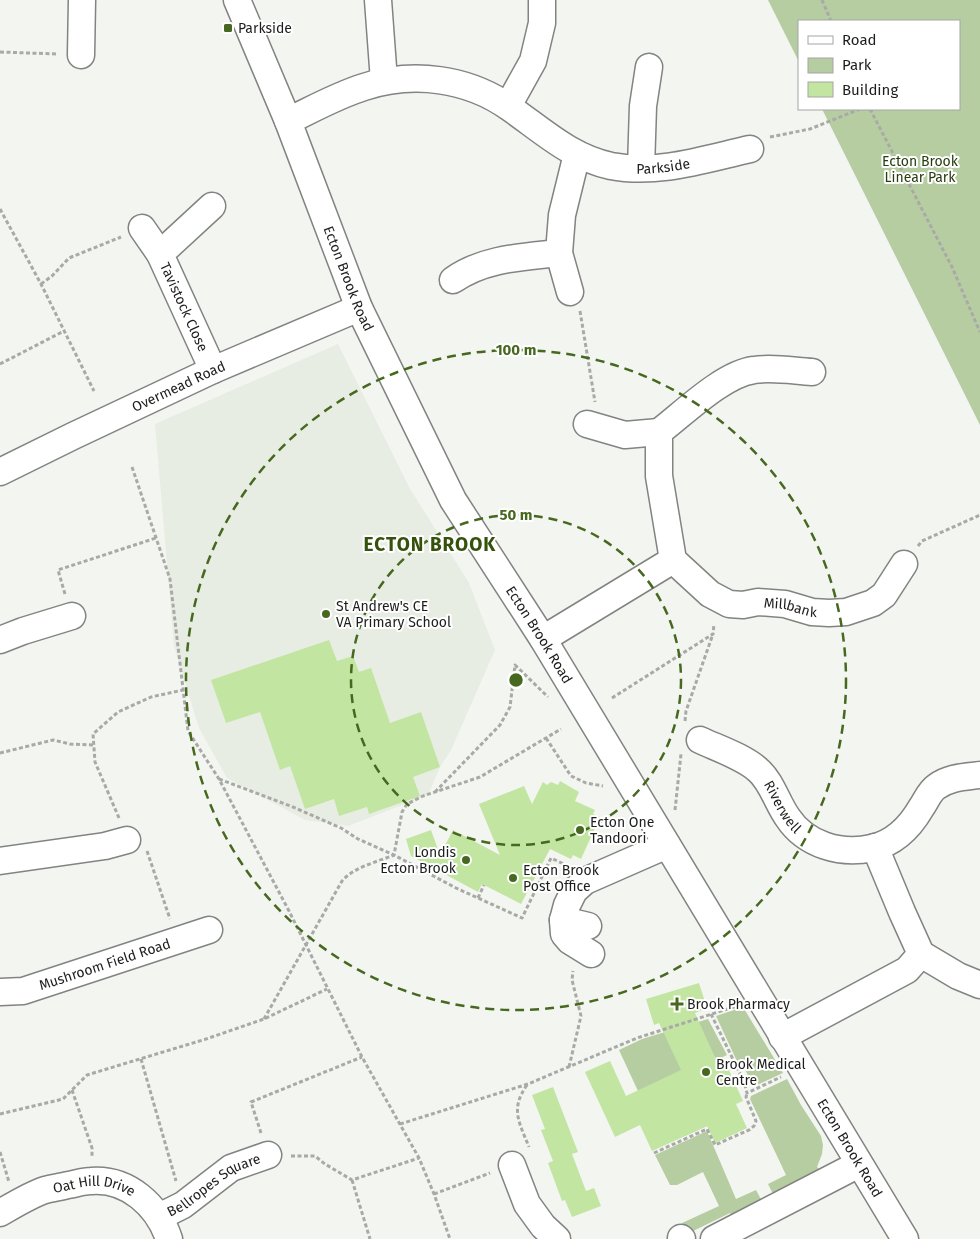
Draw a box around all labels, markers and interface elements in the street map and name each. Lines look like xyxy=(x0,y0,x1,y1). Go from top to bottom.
place label: Parkside xyxy=(238,20,292,37)
legend xyxy=(798,20,960,110)
marker: Parkside xyxy=(222,22,234,34)
text: Road xyxy=(842,31,877,49)
text: Park xyxy=(842,56,872,74)
text: Building xyxy=(842,81,898,99)
park label: Ecton Brook Linear Park xyxy=(882,153,959,186)
street label: Parkside xyxy=(636,155,692,178)
street label: Ecton Brook Road xyxy=(320,224,377,334)
street label: Tavistock Close xyxy=(156,260,211,354)
text: 100 m xyxy=(496,341,536,359)
street label: Overmead Road xyxy=(129,358,228,416)
text: 50 m xyxy=(499,506,533,524)
district label: ECTON BROOK xyxy=(364,533,496,556)
street label: Ecton Brook Road xyxy=(502,583,576,687)
street label: Millbank xyxy=(763,594,818,621)
place label: St Andrew's CE VA Primary School xyxy=(336,598,451,631)
marker: St Andrew's CE VA Primary School xyxy=(320,608,332,620)
centre of rings xyxy=(507,671,525,689)
street label: Riverwell xyxy=(760,778,804,837)
place label: Ecton One Tandoori xyxy=(590,814,654,847)
marker: Ecton One Tandoori xyxy=(574,824,586,836)
place label: Londis Ecton Brook xyxy=(380,844,457,877)
marker: Londis Ecton Brook xyxy=(460,854,472,866)
place label: Ecton Brook Post Office xyxy=(523,862,600,895)
marker: Ecton Brook Post Office xyxy=(507,872,519,884)
street label: Mushroom Field Road xyxy=(37,935,173,994)
place label: Brook Pharmacy xyxy=(687,996,790,1013)
marker: Brook Pharmacy xyxy=(671,998,683,1010)
place label: Brook Medical Centre xyxy=(716,1056,806,1089)
marker: Brook Medical Centre xyxy=(700,1066,712,1078)
street label: Ecton Brook Road xyxy=(813,1096,886,1200)
street label: Bellropes Square xyxy=(164,1150,263,1221)
street label: Oat Hill Drive xyxy=(52,1173,138,1200)

